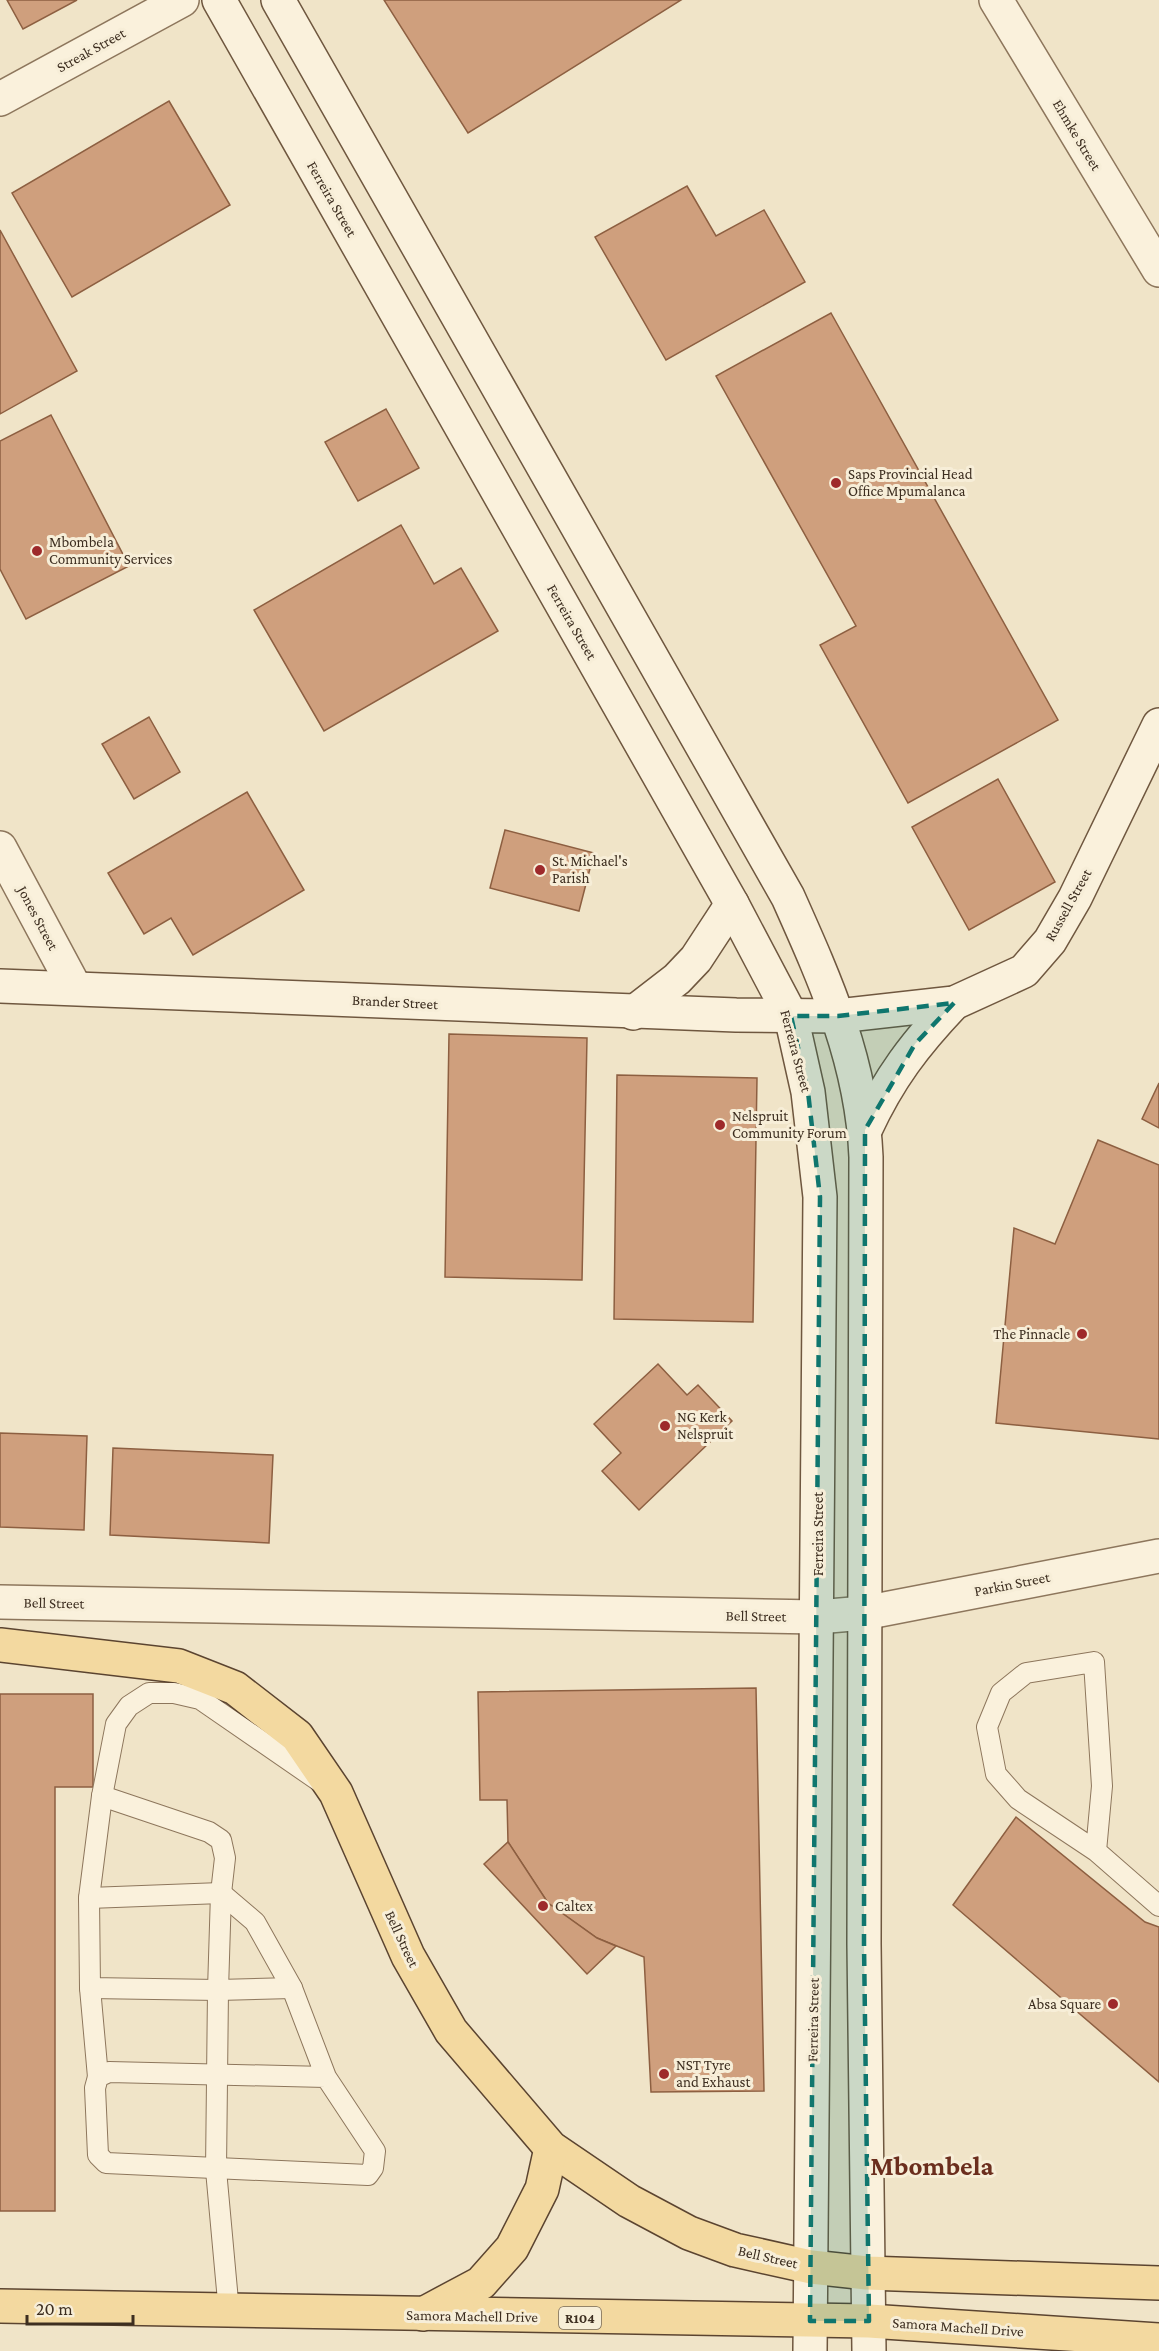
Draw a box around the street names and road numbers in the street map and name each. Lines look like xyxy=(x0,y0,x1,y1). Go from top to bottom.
street label: Streak Street xyxy=(54,24,129,75)
street label: Ehmke Street xyxy=(1050,97,1105,174)
street label: Ferreira Street xyxy=(304,158,361,240)
street label: Ferreira Street xyxy=(544,581,601,663)
street label: Russell Street xyxy=(1042,865,1095,944)
street label: Jones Street xyxy=(13,881,62,954)
street label: Brander Street xyxy=(352,992,439,1012)
street label: Ferreira Street xyxy=(777,1008,815,1095)
street label: Ferreira Street xyxy=(810,1491,826,1576)
street label: Parkin Street xyxy=(973,1569,1052,1599)
street label: Bell Street xyxy=(24,1594,85,1612)
street label: Bell Street xyxy=(726,1607,787,1625)
street label: Bell Street xyxy=(382,1908,422,1971)
street label: Ferreira Street xyxy=(804,1977,822,2062)
street label: Bell Street xyxy=(737,2242,800,2272)
street label: Samora Machell Drive xyxy=(406,2307,538,2325)
road number: R104 xyxy=(559,2307,601,2329)
street label: Samora Machell Drive xyxy=(892,2314,1025,2340)

